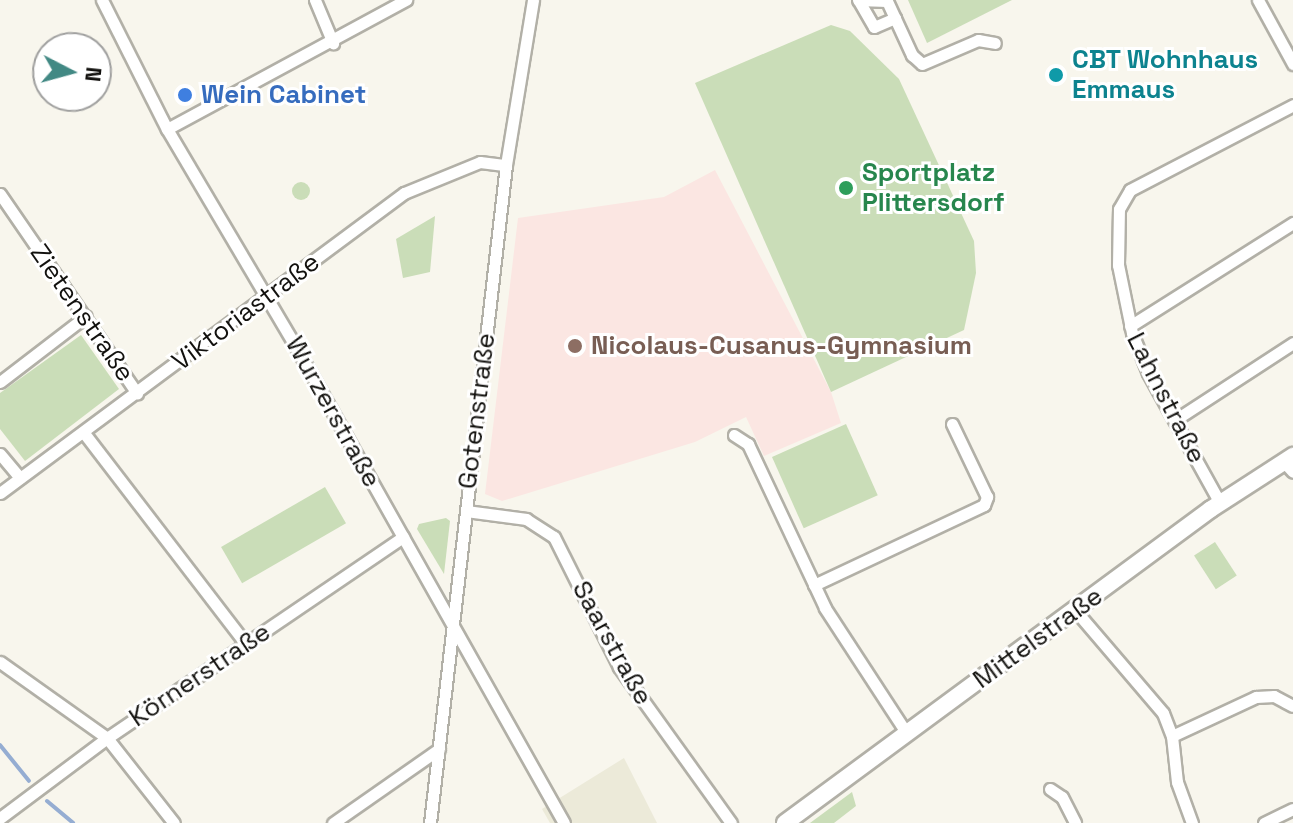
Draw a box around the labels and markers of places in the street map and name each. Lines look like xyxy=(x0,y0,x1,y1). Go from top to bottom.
place label: CBT Wohnhaus Emmaus xyxy=(1072,44,1259,106)
marker: CBT Wohnhaus Emmaus xyxy=(1047,66,1065,84)
place label: Wein Cabinet xyxy=(201,79,366,111)
marker: Wein Cabinet xyxy=(176,86,194,104)
place label: Sportplatz Plittersdorf xyxy=(862,157,1005,218)
marker: Sportplatz Plittersdorf xyxy=(837,179,855,197)
place label: Nicolaus-Cusanus-Gymnasium xyxy=(591,330,972,362)
marker: Nicolaus-Cusanus-Gymnasium xyxy=(566,337,584,355)

